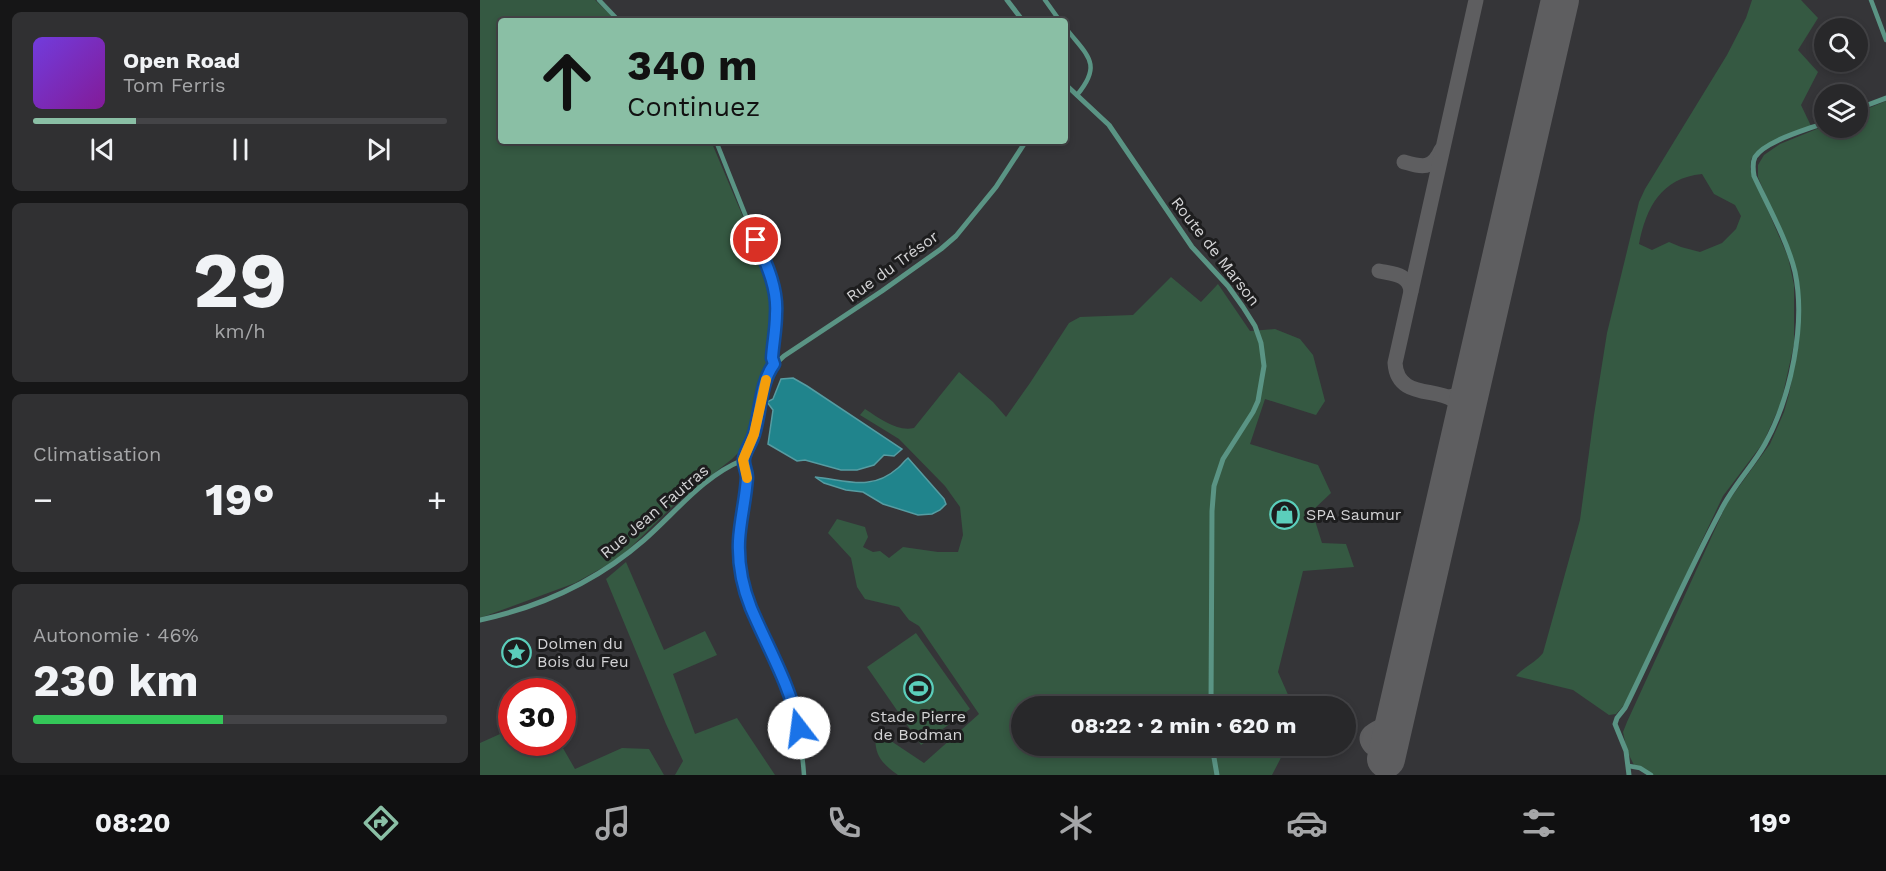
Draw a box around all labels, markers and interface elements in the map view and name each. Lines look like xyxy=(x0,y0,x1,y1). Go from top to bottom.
map controls xyxy=(1814,18,1868,138)
button: search xyxy=(1814,18,1868,72)
text: 340 m xyxy=(627,41,758,90)
icon: ahead xyxy=(528,42,606,120)
text: Open Road xyxy=(123,48,240,73)
text: Tom Ferris xyxy=(123,73,226,97)
button: layers xyxy=(1814,84,1868,138)
text: Continuez xyxy=(627,91,760,123)
icon: previous xyxy=(86,133,119,166)
icon: pause xyxy=(224,133,257,166)
icon: next xyxy=(362,133,395,166)
street label: Route de Marson xyxy=(1167,193,1264,309)
pin xyxy=(730,214,781,265)
icon: arrive xyxy=(739,223,772,256)
street label: Rue du Trésor xyxy=(843,227,942,306)
text: 29 xyxy=(193,234,287,326)
text: km/h xyxy=(214,319,266,343)
text: Climatisation xyxy=(33,442,161,466)
street label: Rue Jean Fautras xyxy=(596,461,712,562)
text: 19° xyxy=(205,473,275,526)
text: − xyxy=(33,480,53,519)
text: + xyxy=(427,480,447,519)
shop icon: SPA Saumur xyxy=(1269,498,1301,530)
place label: SPA Saumur xyxy=(1306,505,1402,524)
text: Autonomie · 46% xyxy=(33,623,199,647)
place label: Dolmen du Bois du Feu xyxy=(537,634,629,671)
place icon: Dolmen du Bois du Feu xyxy=(500,636,532,668)
text: 230 km xyxy=(33,654,199,707)
sports icon: Stade Pierre de Bodman xyxy=(902,672,934,704)
speed limit sign: 30 xyxy=(498,678,576,756)
position arrow xyxy=(767,696,831,760)
place label: Stade Pierre de Bodman xyxy=(870,707,966,744)
text: 08:22 · 2 min · 620 m xyxy=(1070,713,1297,738)
icon: directions xyxy=(360,802,402,844)
icon: music xyxy=(592,802,634,844)
icon: phone xyxy=(823,802,865,844)
icon: climate xyxy=(1055,802,1097,844)
icon: car xyxy=(1286,802,1328,844)
icon: filters xyxy=(1518,802,1560,844)
text: 08:20 xyxy=(95,807,171,839)
text: 19° xyxy=(1750,807,1791,839)

